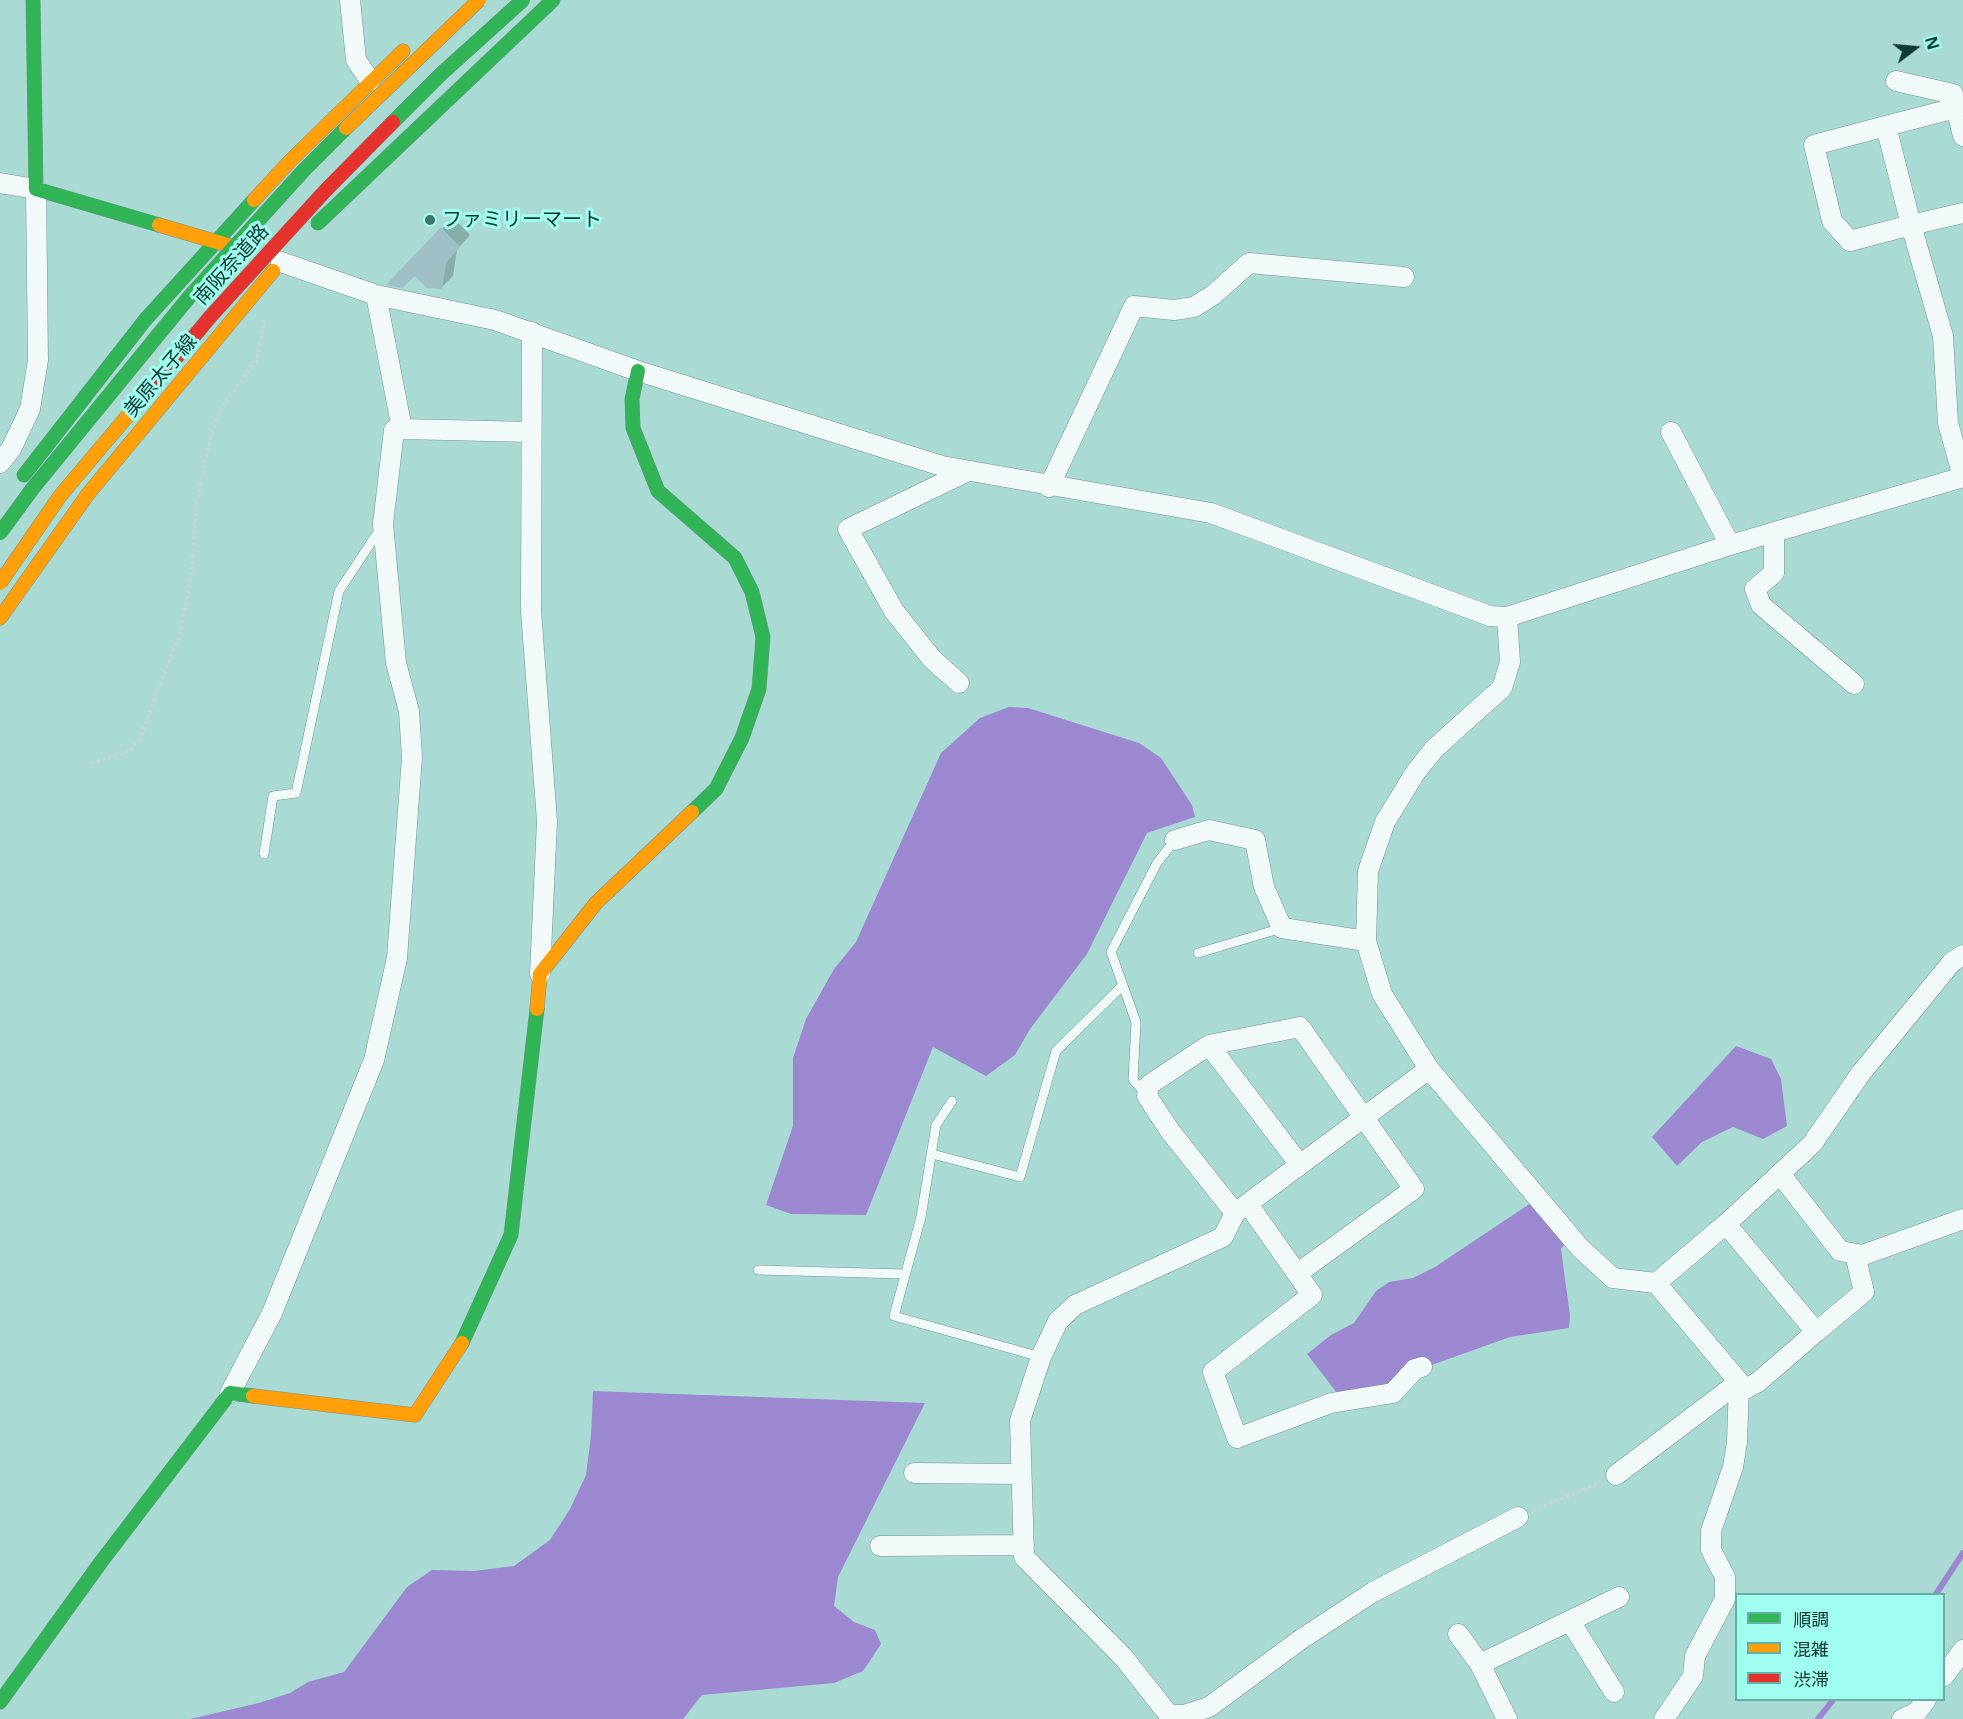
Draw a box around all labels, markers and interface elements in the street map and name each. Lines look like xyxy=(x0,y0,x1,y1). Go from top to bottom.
north arrow xyxy=(1885,18,1945,78)
text: N xyxy=(1920,34,1945,52)
place label: ファミリーマート xyxy=(442,208,602,232)
marker: ファミリーマート xyxy=(423,213,437,227)
street label: 南阪奈道路 xyxy=(190,220,274,310)
street label: 美原太子線 xyxy=(120,330,202,422)
legend xyxy=(1735,1593,1945,1701)
text: 順調 xyxy=(1793,1607,1829,1631)
text: 混雑 xyxy=(1793,1637,1829,1661)
text: 渋滞 xyxy=(1793,1667,1829,1691)

